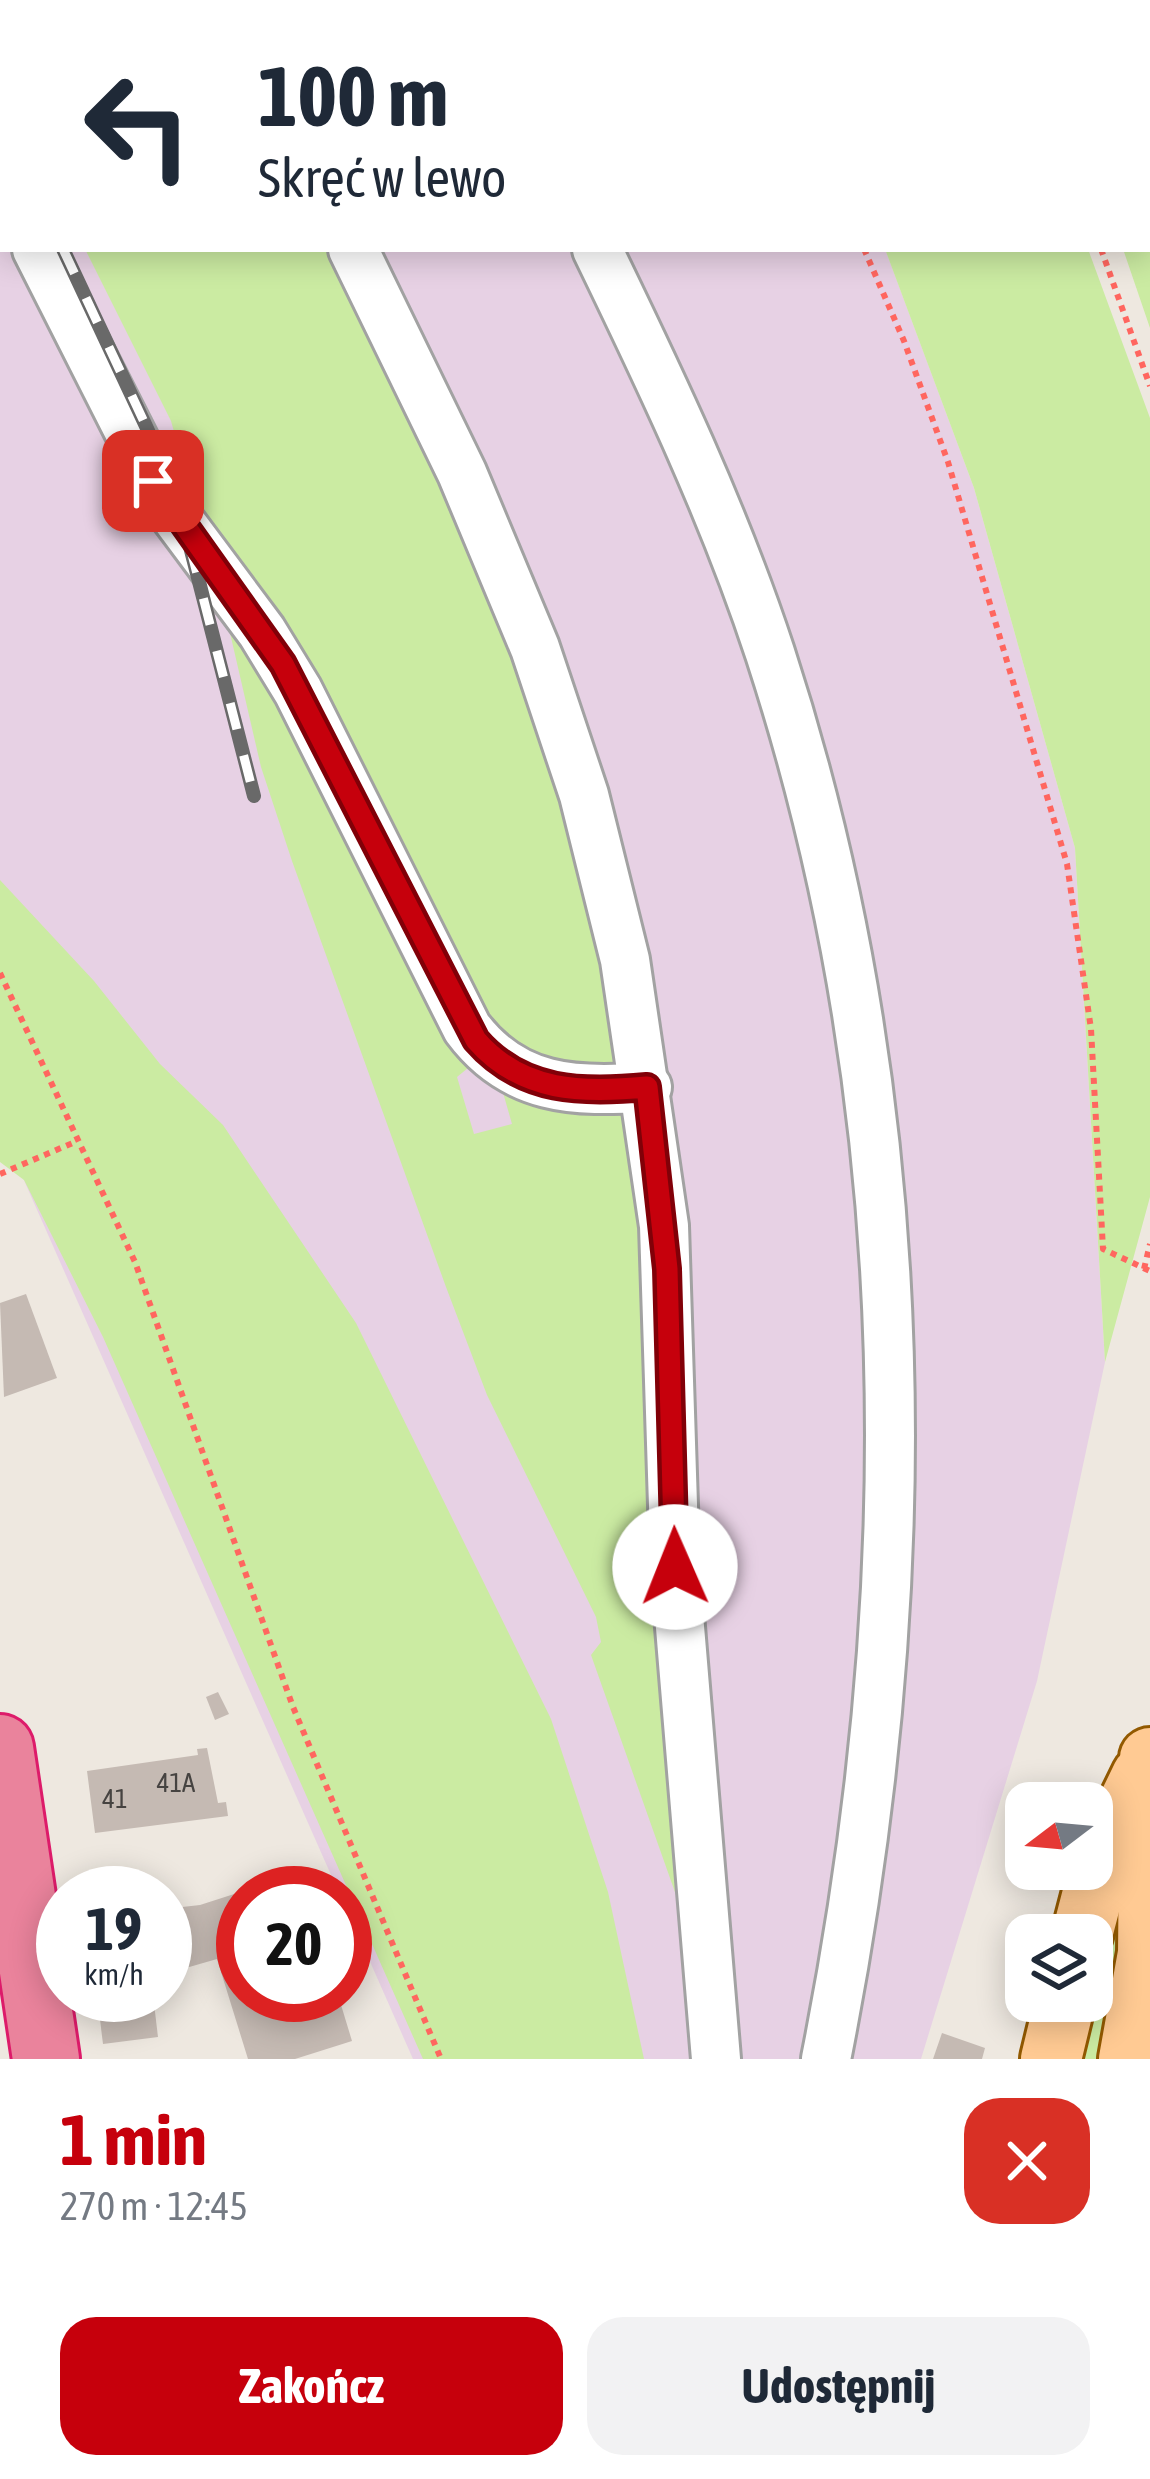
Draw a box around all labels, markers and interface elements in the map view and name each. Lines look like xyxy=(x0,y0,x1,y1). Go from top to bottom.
icon: left xyxy=(60,48,216,204)
text: 100 m xyxy=(258,48,448,144)
text: Skręć w lewo xyxy=(258,147,506,208)
pin xyxy=(102,430,204,532)
icon: arrive xyxy=(120,448,186,514)
position arrow xyxy=(612,1504,738,1630)
house number: 41A xyxy=(157,1767,196,1798)
north arrow xyxy=(1005,1782,1113,1890)
map controls xyxy=(1005,1782,1113,2022)
house number: 41 xyxy=(102,1783,128,1814)
speed limit sign: 20 xyxy=(216,1866,372,2022)
text: 19 xyxy=(86,1894,142,1963)
button: layers xyxy=(1005,1914,1113,2022)
text: km/h xyxy=(84,1957,144,1991)
text: 1 min xyxy=(60,2098,207,2180)
button: close xyxy=(964,2098,1090,2224)
text: 270 m · 12:45 xyxy=(60,2184,248,2228)
button: Zakończ xyxy=(60,2317,563,2455)
button: Udostępnij xyxy=(587,2317,1090,2455)

